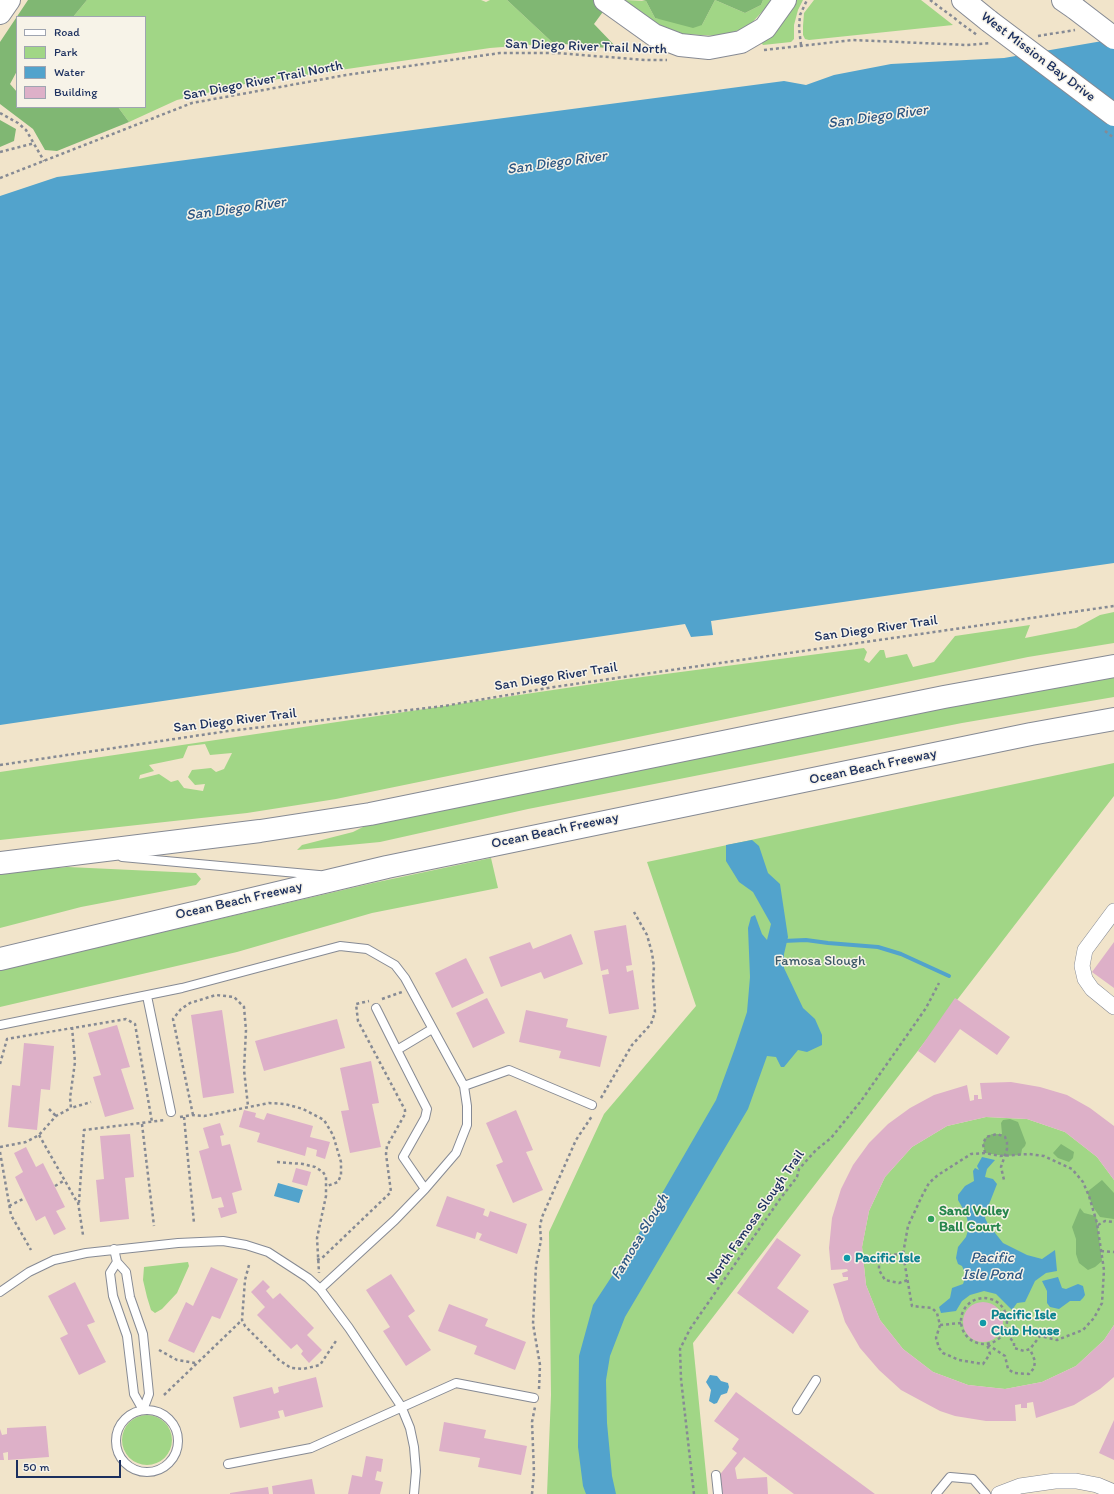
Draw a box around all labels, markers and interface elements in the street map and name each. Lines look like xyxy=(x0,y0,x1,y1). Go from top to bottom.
street label: West Mission Bay Drive xyxy=(977,8,1099,106)
legend xyxy=(16,16,146,108)
text: Road xyxy=(54,25,80,39)
street label: San Diego River Trail North xyxy=(505,36,667,58)
text: Park xyxy=(54,45,78,59)
street label: San Diego River Trail North xyxy=(182,57,344,105)
text: Water xyxy=(54,65,85,79)
text: Building xyxy=(54,85,97,99)
water label: San Diego River xyxy=(827,101,929,133)
water label: San Diego River xyxy=(506,147,608,179)
water label: San Diego River xyxy=(185,193,287,225)
street label: San Diego River Trail xyxy=(813,612,939,646)
street label: San Diego River Trail xyxy=(493,659,619,695)
street label: San Diego River Trail xyxy=(172,705,298,737)
street label: Ocean Beach Freeway xyxy=(808,745,938,789)
street label: Ocean Beach Freeway xyxy=(490,809,620,853)
street label: Ocean Beach Freeway xyxy=(174,878,304,924)
park label: Famosa Slough xyxy=(775,953,865,969)
street label: North Famosa Slough Trail xyxy=(703,1147,809,1287)
water label: Famosa Slough xyxy=(607,1191,673,1283)
place label: Sand Volley Ball Court xyxy=(939,1203,1009,1236)
marker: Sand Volley Ball Court xyxy=(926,1214,936,1224)
water label: Pacific Isle Pond xyxy=(962,1249,1022,1284)
place label: Pacific Isle xyxy=(855,1250,920,1266)
marker: Pacific Isle xyxy=(842,1253,852,1263)
place label: Pacific Isle Club House xyxy=(991,1307,1060,1340)
marker: Pacific Isle Club House xyxy=(978,1318,988,1328)
scale bar xyxy=(18,1452,123,1478)
text: 50 m xyxy=(23,1460,49,1474)

